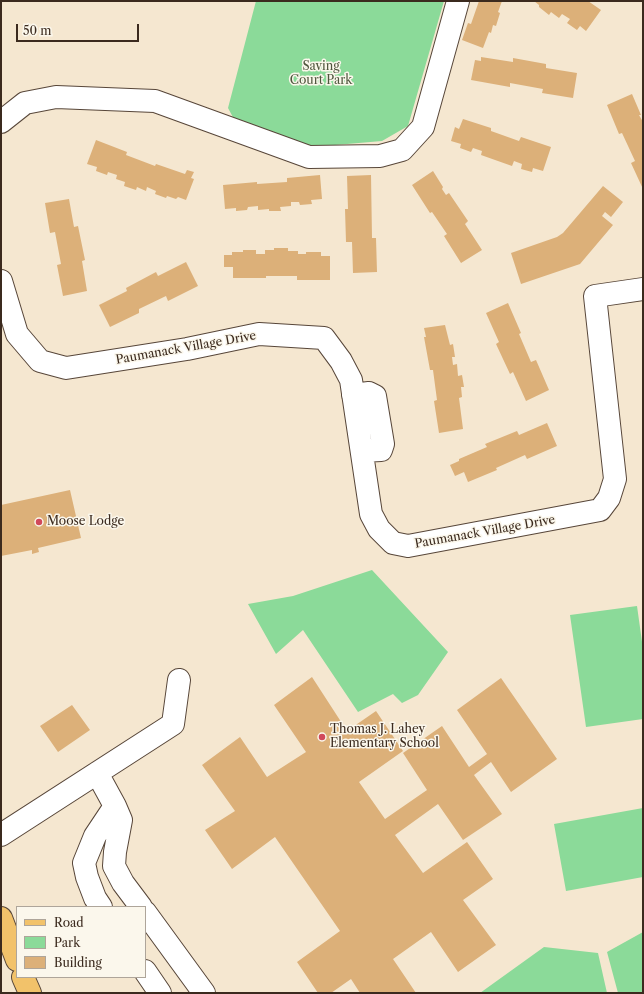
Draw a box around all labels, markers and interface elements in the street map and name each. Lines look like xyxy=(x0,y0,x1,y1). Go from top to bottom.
scale bar xyxy=(18,16,141,42)
text: 50 m xyxy=(23,23,52,38)
park label: Saving Court Park xyxy=(290,60,352,88)
street label: Paumanack Village Drive xyxy=(115,329,257,367)
street label: Paumanack Village Drive xyxy=(414,513,556,551)
place label: Moose Lodge xyxy=(47,515,124,529)
marker: Moose Lodge xyxy=(34,517,44,527)
place label: Thomas J. Lahey Elementary School xyxy=(330,723,439,751)
marker: Thomas J. Lahey Elementary School xyxy=(317,732,327,742)
legend xyxy=(16,906,146,978)
text: Road xyxy=(54,915,84,930)
text: Park xyxy=(54,935,80,950)
text: Building xyxy=(54,955,102,970)

